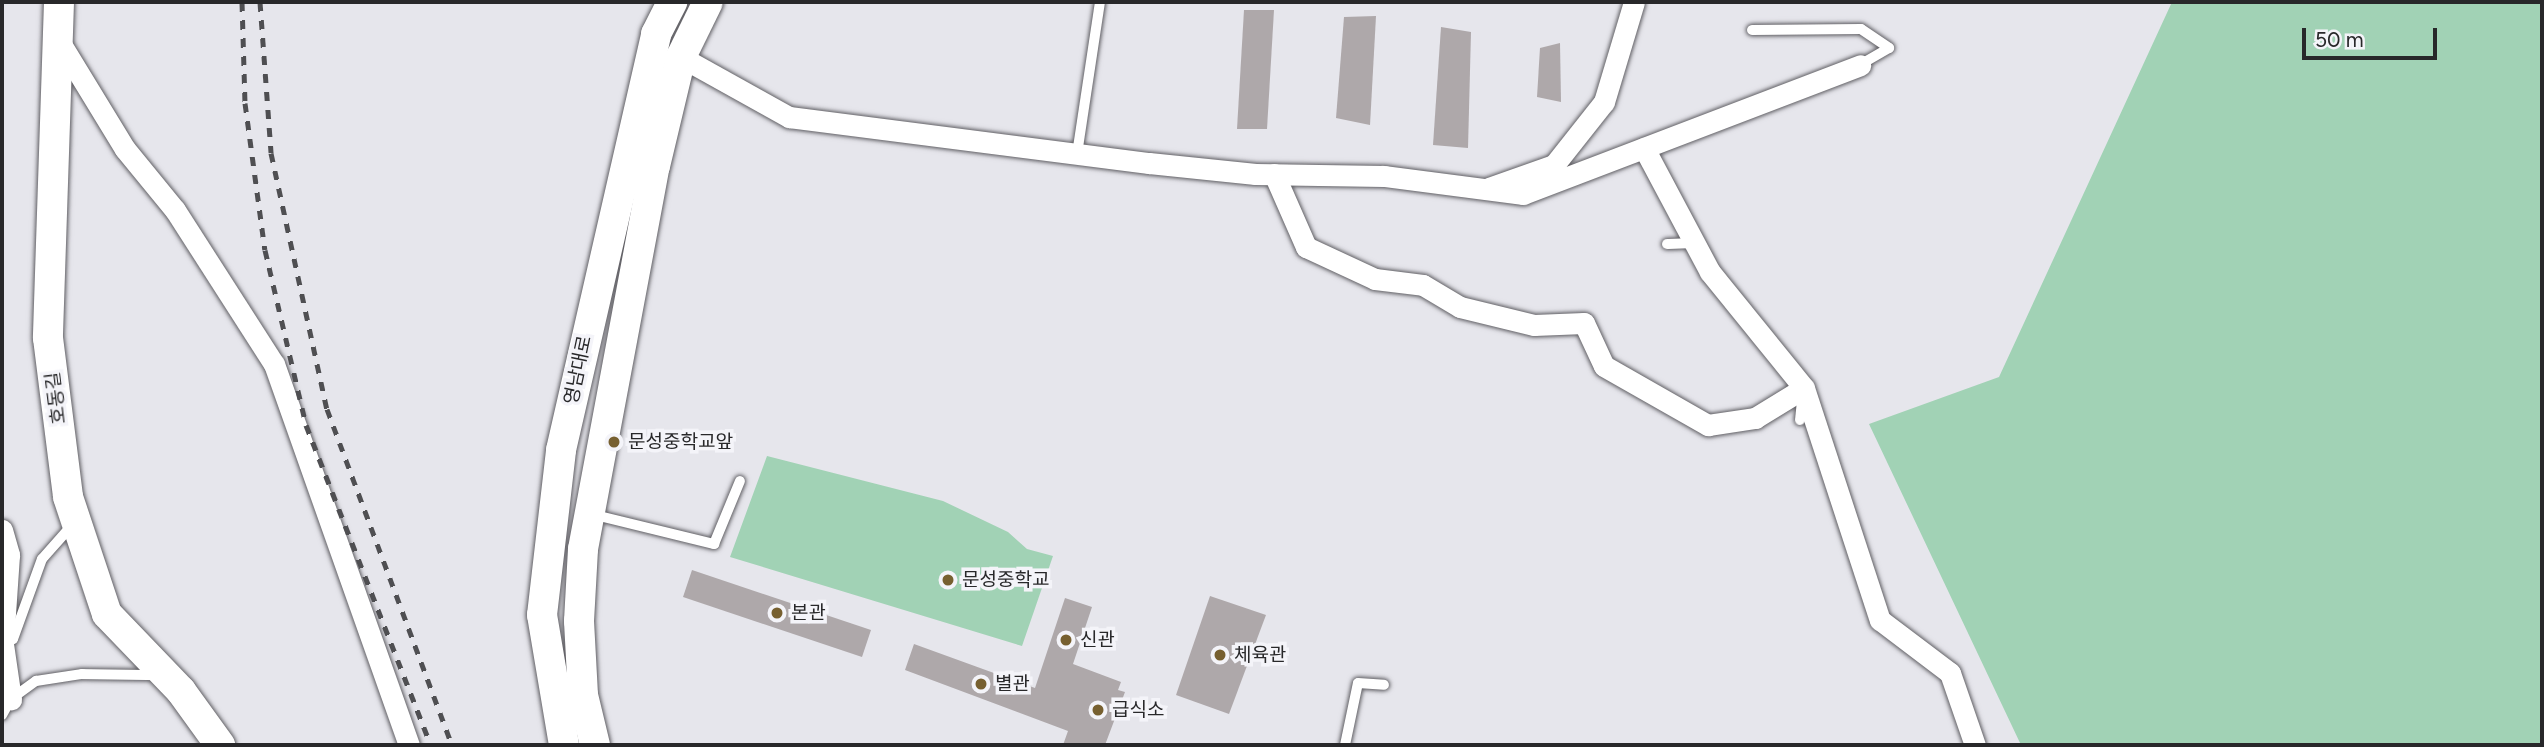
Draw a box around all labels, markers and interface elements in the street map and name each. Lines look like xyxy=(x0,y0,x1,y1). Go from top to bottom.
scale bar xyxy=(2306,14,2441,58)
text: 50 m xyxy=(2315,27,2364,52)
street label: 영남대로 xyxy=(560,333,596,407)
street label: 호동길 xyxy=(41,371,71,425)
place label: 문성중학교앞 xyxy=(628,431,733,453)
marker: 문성중학교앞 xyxy=(606,434,622,450)
place label: 문성중학교 xyxy=(962,569,1049,591)
marker: 문성중학교 xyxy=(940,572,956,588)
place label: 본관 xyxy=(791,602,826,624)
marker: 본관 xyxy=(769,605,785,621)
place label: 신관 xyxy=(1080,629,1115,651)
marker: 신관 xyxy=(1058,632,1074,648)
place label: 체육관 xyxy=(1234,644,1286,666)
marker: 체육관 xyxy=(1212,647,1228,663)
place label: 별관 xyxy=(995,673,1030,695)
marker: 별관 xyxy=(973,676,989,692)
place label: 급식소 xyxy=(1112,699,1164,721)
marker: 급식소 xyxy=(1090,702,1106,718)

